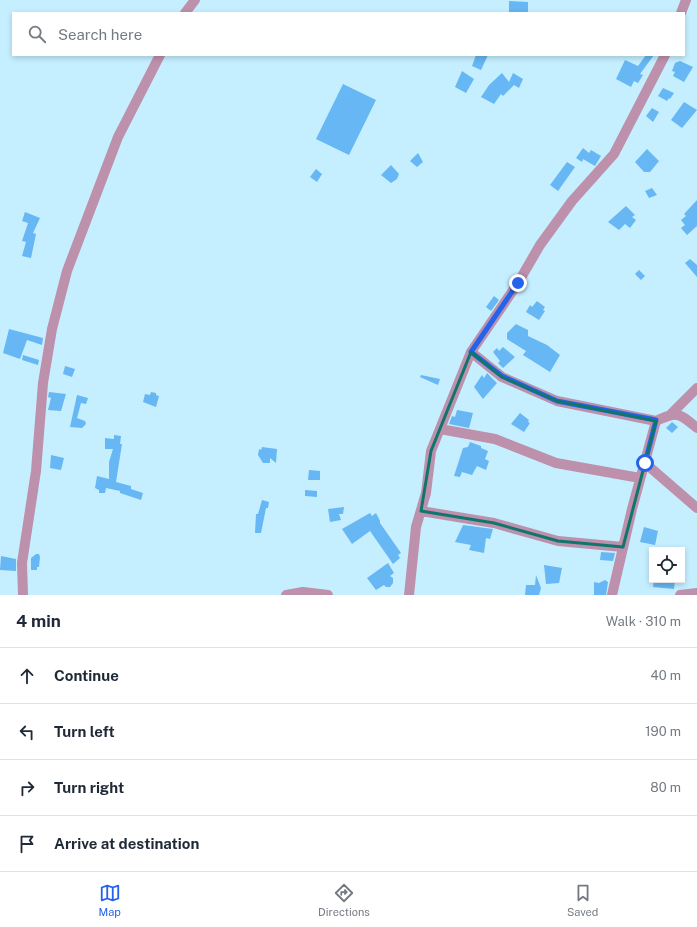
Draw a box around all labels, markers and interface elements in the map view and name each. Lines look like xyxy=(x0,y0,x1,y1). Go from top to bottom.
search box xyxy=(12,12,685,56)
icon: search xyxy=(26,23,48,45)
text: Search here xyxy=(58,26,142,43)
route end xyxy=(509,274,527,292)
route start xyxy=(636,454,654,472)
map controls xyxy=(649,547,685,583)
button: locate xyxy=(649,547,685,583)
text: 4 min xyxy=(16,611,61,631)
text: Walk · 310 m xyxy=(606,614,681,629)
icon: ahead xyxy=(16,665,38,687)
text: Continue xyxy=(54,667,119,684)
text: 40 m xyxy=(650,668,681,683)
icon: left xyxy=(16,721,38,743)
text: Turn left xyxy=(54,723,115,740)
text: 190 m xyxy=(645,724,681,739)
icon: right xyxy=(16,777,38,799)
text: Turn right xyxy=(54,779,124,796)
text: 80 m xyxy=(650,780,681,795)
icon: arrive xyxy=(16,833,38,855)
text: Arrive at destination xyxy=(54,835,199,852)
tab: Map xyxy=(99,882,121,918)
tab: Directions xyxy=(318,882,370,918)
tab: Saved xyxy=(567,882,598,918)

